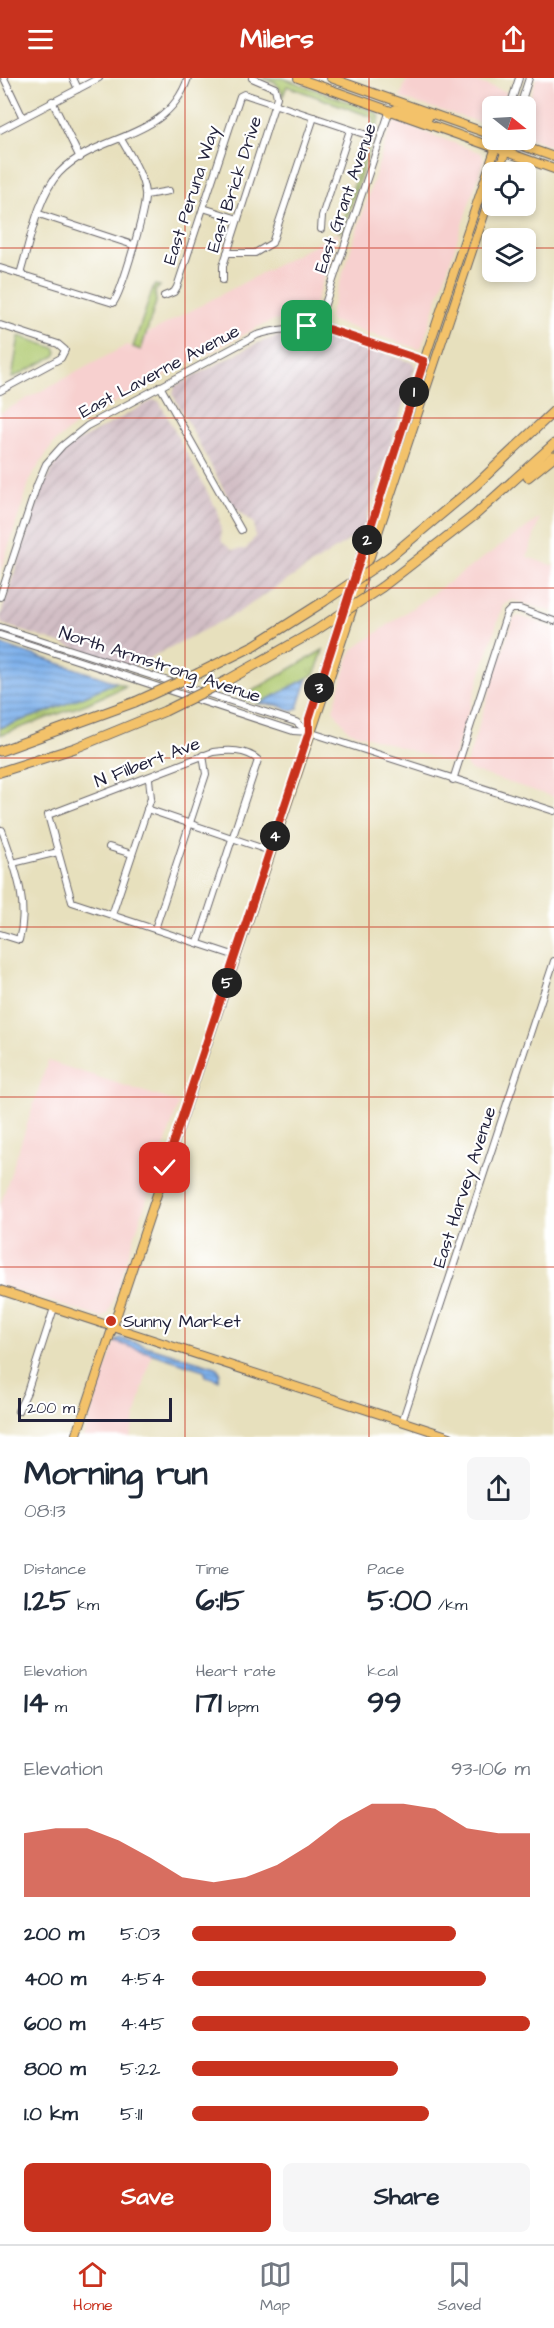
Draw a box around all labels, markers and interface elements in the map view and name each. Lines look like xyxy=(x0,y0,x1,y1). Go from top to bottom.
text: Milers xyxy=(240,20,314,58)
icon: menu xyxy=(24,23,57,56)
icon: share xyxy=(497,23,530,56)
north arrow xyxy=(482,96,536,150)
map controls xyxy=(482,96,536,282)
street label: East Brick Drive xyxy=(201,113,268,255)
street label: East Grant Avenue xyxy=(308,120,383,276)
street label: East Peruna Way xyxy=(157,122,227,268)
button: locate xyxy=(482,162,536,216)
button: layers xyxy=(482,228,536,282)
pin xyxy=(281,300,332,351)
icon: arrive xyxy=(290,309,323,342)
street label: East Laverne Avenue xyxy=(75,318,244,424)
pin: 1 xyxy=(399,377,429,407)
text: 1 xyxy=(413,381,415,403)
pin: 2 xyxy=(352,525,382,555)
text: 2 xyxy=(362,529,372,551)
street label: North Armstrong Avenue xyxy=(56,620,264,710)
pin: 3 xyxy=(304,673,334,703)
text: 3 xyxy=(315,677,323,699)
street label: N Filbert Ave xyxy=(91,731,204,794)
pin: 4 xyxy=(260,821,290,851)
text: 4 xyxy=(270,825,280,847)
pin: 5 xyxy=(212,968,242,998)
text: 5 xyxy=(221,972,233,994)
street label: East Harvey Avenue xyxy=(427,1103,503,1271)
pin xyxy=(139,1142,190,1193)
icon: check xyxy=(148,1151,181,1184)
place label: Sunny Market xyxy=(123,1309,242,1335)
marker: Sunny Market xyxy=(104,1314,118,1328)
scale bar xyxy=(18,1395,172,1422)
text: 200 m xyxy=(27,1397,75,1419)
text: Morning run xyxy=(24,1451,208,1497)
button: share xyxy=(467,1457,530,1520)
text: 08:13 xyxy=(24,1497,66,1525)
text: Distance xyxy=(24,1558,86,1580)
text: Time xyxy=(196,1558,229,1580)
text: Pace xyxy=(367,1558,404,1580)
text: 1.25 xyxy=(24,1580,70,1622)
text: 6:15 xyxy=(196,1580,245,1622)
text: 5:00 xyxy=(367,1580,431,1622)
text: km xyxy=(70,1594,99,1616)
text: /km xyxy=(431,1594,467,1616)
text: Elevation xyxy=(24,1660,87,1682)
text: Heart rate xyxy=(196,1660,276,1682)
text: kcal xyxy=(367,1660,398,1682)
text: 14 xyxy=(24,1682,48,1724)
text: 171 xyxy=(196,1682,222,1724)
text: 99 xyxy=(367,1682,402,1724)
text: m xyxy=(48,1696,67,1718)
text: bpm xyxy=(222,1696,259,1718)
text: Elevation xyxy=(24,1755,103,1783)
text: 93–106 m xyxy=(451,1755,530,1783)
text: 200 m xyxy=(24,1920,84,1948)
text: 5:03 xyxy=(120,1920,160,1948)
text: 400 m xyxy=(24,1965,86,1993)
text: 4:54 xyxy=(120,1965,165,1993)
text: 600 m xyxy=(24,2010,85,2038)
text: 4:45 xyxy=(120,2010,165,2038)
text: 800 m xyxy=(24,2055,86,2083)
text: 5:22 xyxy=(120,2055,160,2083)
text: 1.0 km xyxy=(24,2100,78,2128)
text: 5:11 xyxy=(120,2100,143,2128)
button: Save xyxy=(24,2163,271,2232)
button: Share xyxy=(283,2163,530,2232)
tab: Home xyxy=(73,2258,113,2316)
tab: Map xyxy=(259,2258,292,2316)
tab: Saved xyxy=(437,2258,481,2316)

